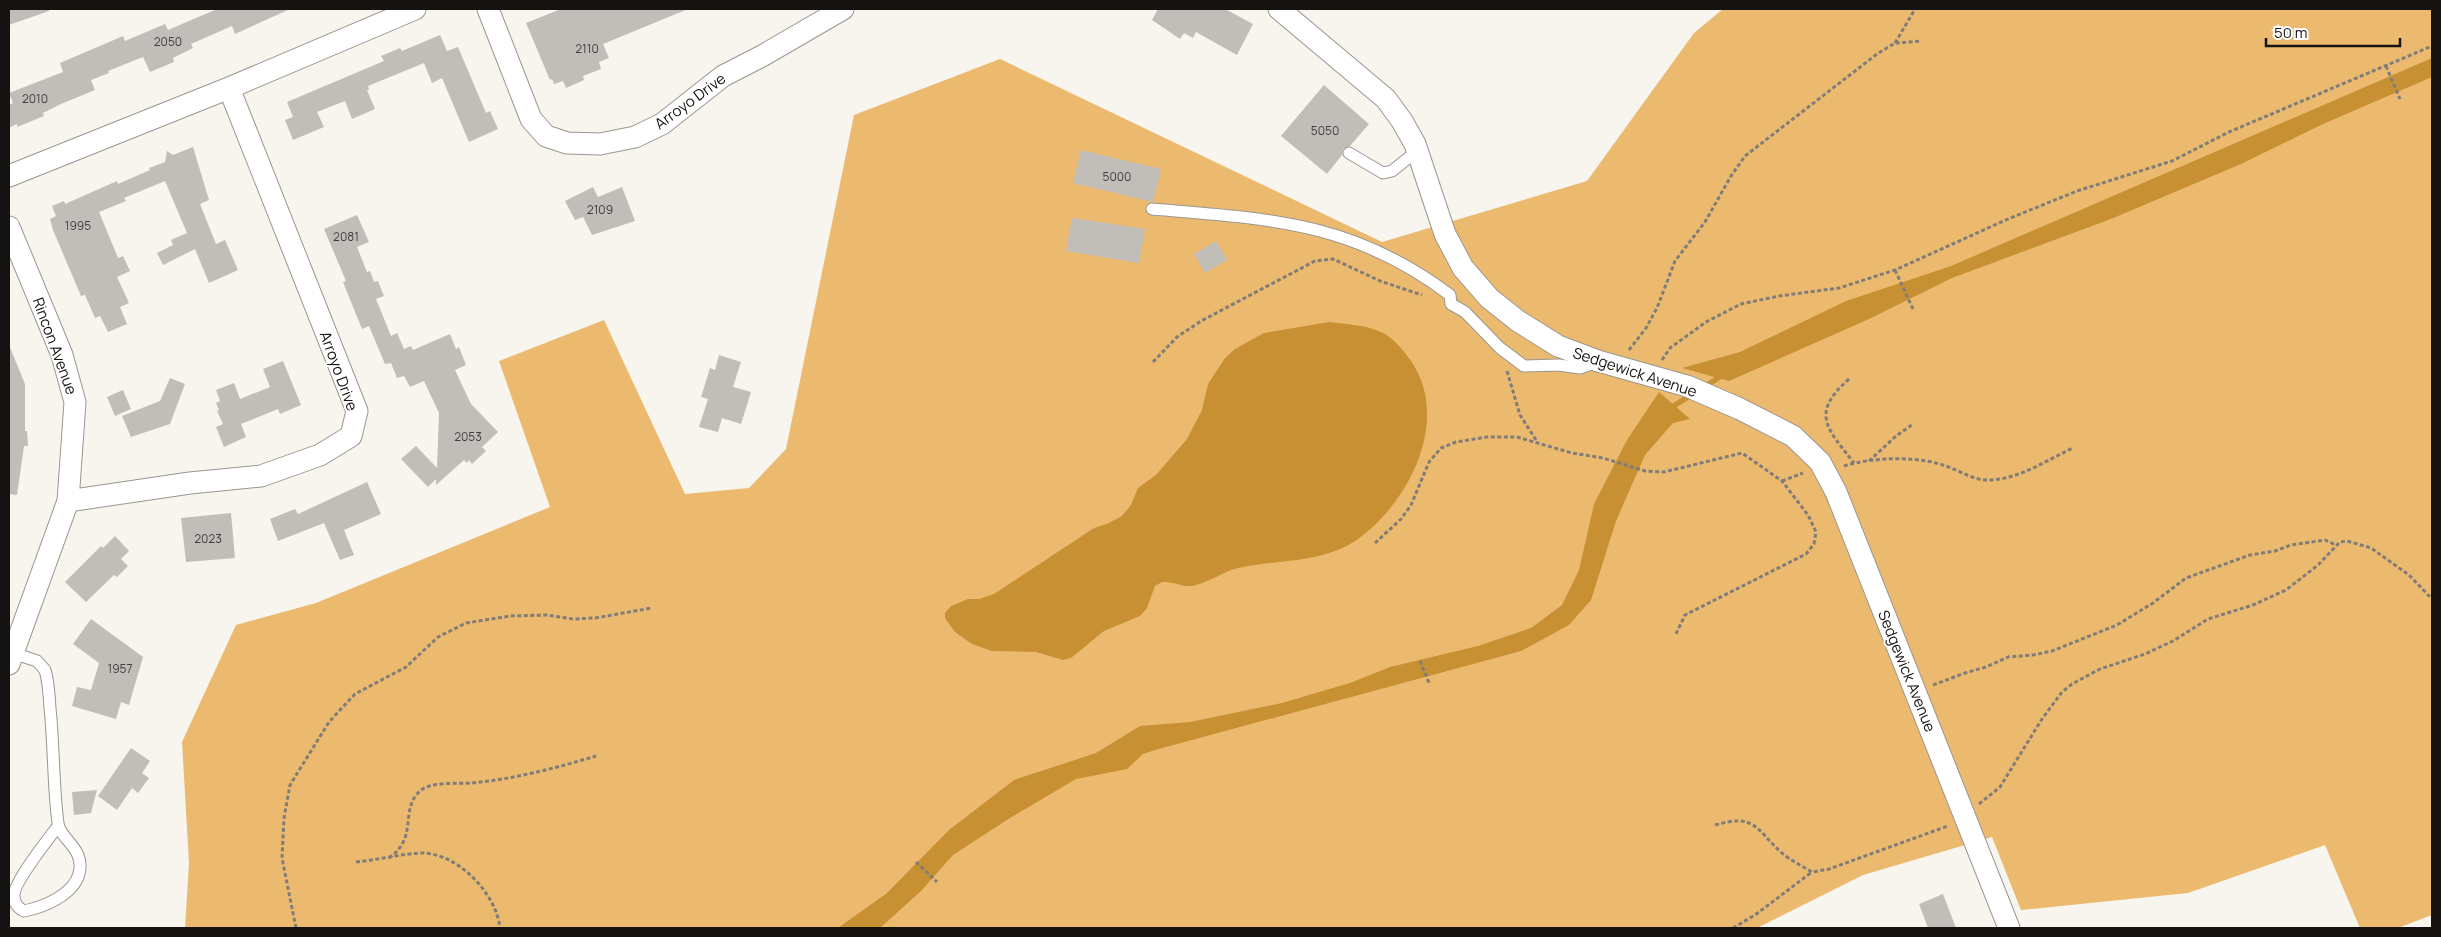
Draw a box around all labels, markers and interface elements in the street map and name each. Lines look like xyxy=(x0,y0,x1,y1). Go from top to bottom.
scale bar xyxy=(2266,15,2400,47)
text: 50 m xyxy=(2274,22,2308,43)
house number: 2050 xyxy=(154,33,182,50)
house number: 2110 xyxy=(575,40,599,57)
street label: Arroyo Drive xyxy=(650,68,730,134)
house number: 2010 xyxy=(22,90,48,107)
house number: 5050 xyxy=(1311,122,1339,139)
house number: 5000 xyxy=(1103,168,1131,185)
house number: 2109 xyxy=(587,201,613,218)
house number: 1995 xyxy=(65,217,91,234)
house number: 2081 xyxy=(333,228,359,245)
street label: Rincon Avenue xyxy=(28,294,82,398)
street label: Arroyo Drive xyxy=(315,328,363,414)
street label: Sedgewick Avenue xyxy=(1570,342,1700,402)
house number: 2053 xyxy=(454,428,482,445)
house number: 2023 xyxy=(194,530,222,547)
street label: Sedgewick Avenue xyxy=(1873,607,1941,735)
house number: 1957 xyxy=(107,660,133,677)

